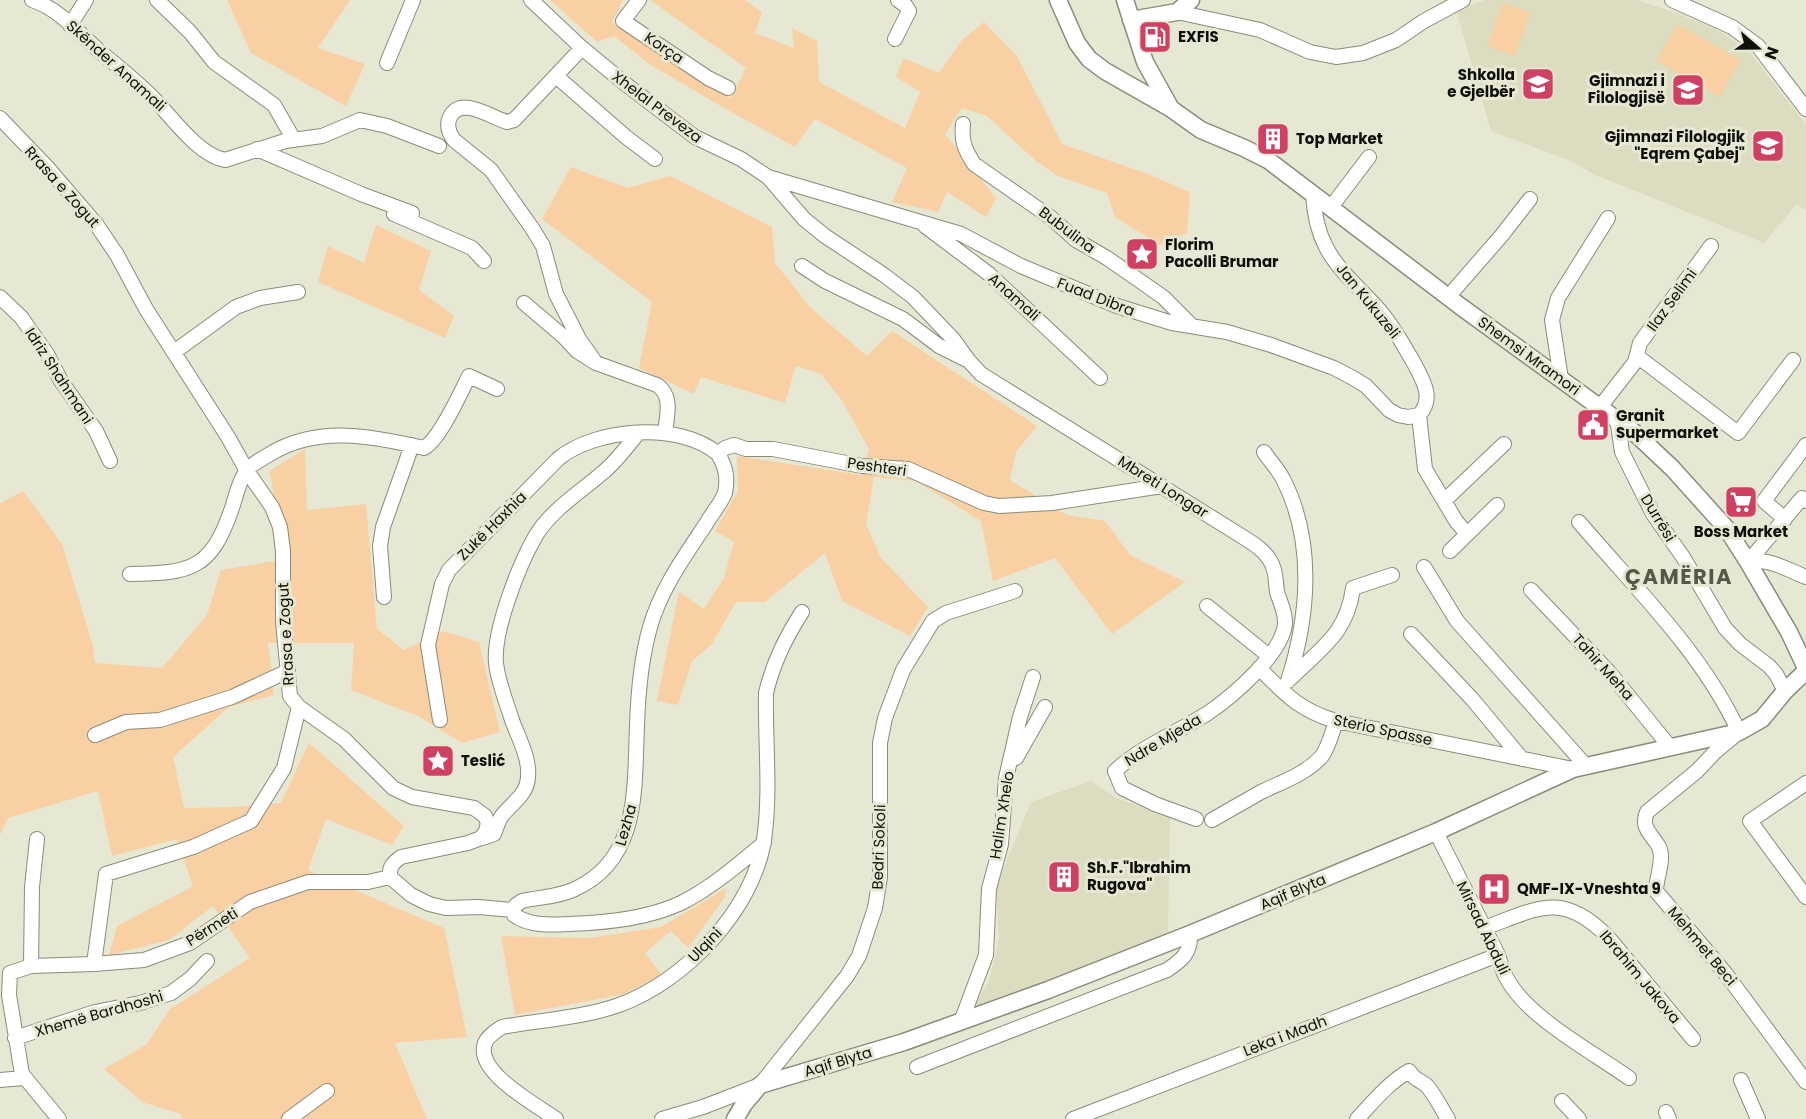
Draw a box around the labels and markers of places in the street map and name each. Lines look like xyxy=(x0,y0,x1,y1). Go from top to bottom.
fuel station icon: EXFIS xyxy=(1137,19,1173,55)
place label: EXFIS xyxy=(1178,26,1219,47)
place label: Shkolla e Gjelbër xyxy=(1447,64,1516,102)
school or university icon: Shkolla e Gjelbër xyxy=(1520,66,1556,102)
place label: Gjimnazi i Filologjisë xyxy=(1588,70,1665,108)
school or university icon: Gjimnazi i Filologjisë xyxy=(1670,72,1706,108)
building icon: Top Market xyxy=(1255,121,1291,157)
place label: Gjimnazi Filologjik "Eqrem Çabej" xyxy=(1605,126,1746,164)
place label: Top Market xyxy=(1296,128,1383,149)
school or university icon: Gjimnazi Filologjik "Eqrem Çabej" xyxy=(1750,128,1786,164)
place label: Florim Pacolli Brumar xyxy=(1165,234,1279,272)
place icon: Florim Pacolli Brumar xyxy=(1124,236,1160,272)
place label: Granit Supermarket xyxy=(1616,405,1718,443)
public building icon: Granit Supermarket xyxy=(1575,407,1611,443)
supermarket icon: Boss Market xyxy=(1723,484,1759,520)
place label: Boss Market xyxy=(1694,521,1788,542)
place icon: Teslić xyxy=(420,743,456,779)
place label: Teslić xyxy=(461,750,505,771)
place label: Sh.F."Ibrahim Rugova" xyxy=(1087,857,1191,895)
building icon: Sh.F."Ibrahim Rugova" xyxy=(1046,859,1082,895)
hospital icon: QMF-IX-Vneshta 9 xyxy=(1476,871,1512,907)
place label: QMF-IX-Vneshta 9 xyxy=(1517,878,1661,899)

